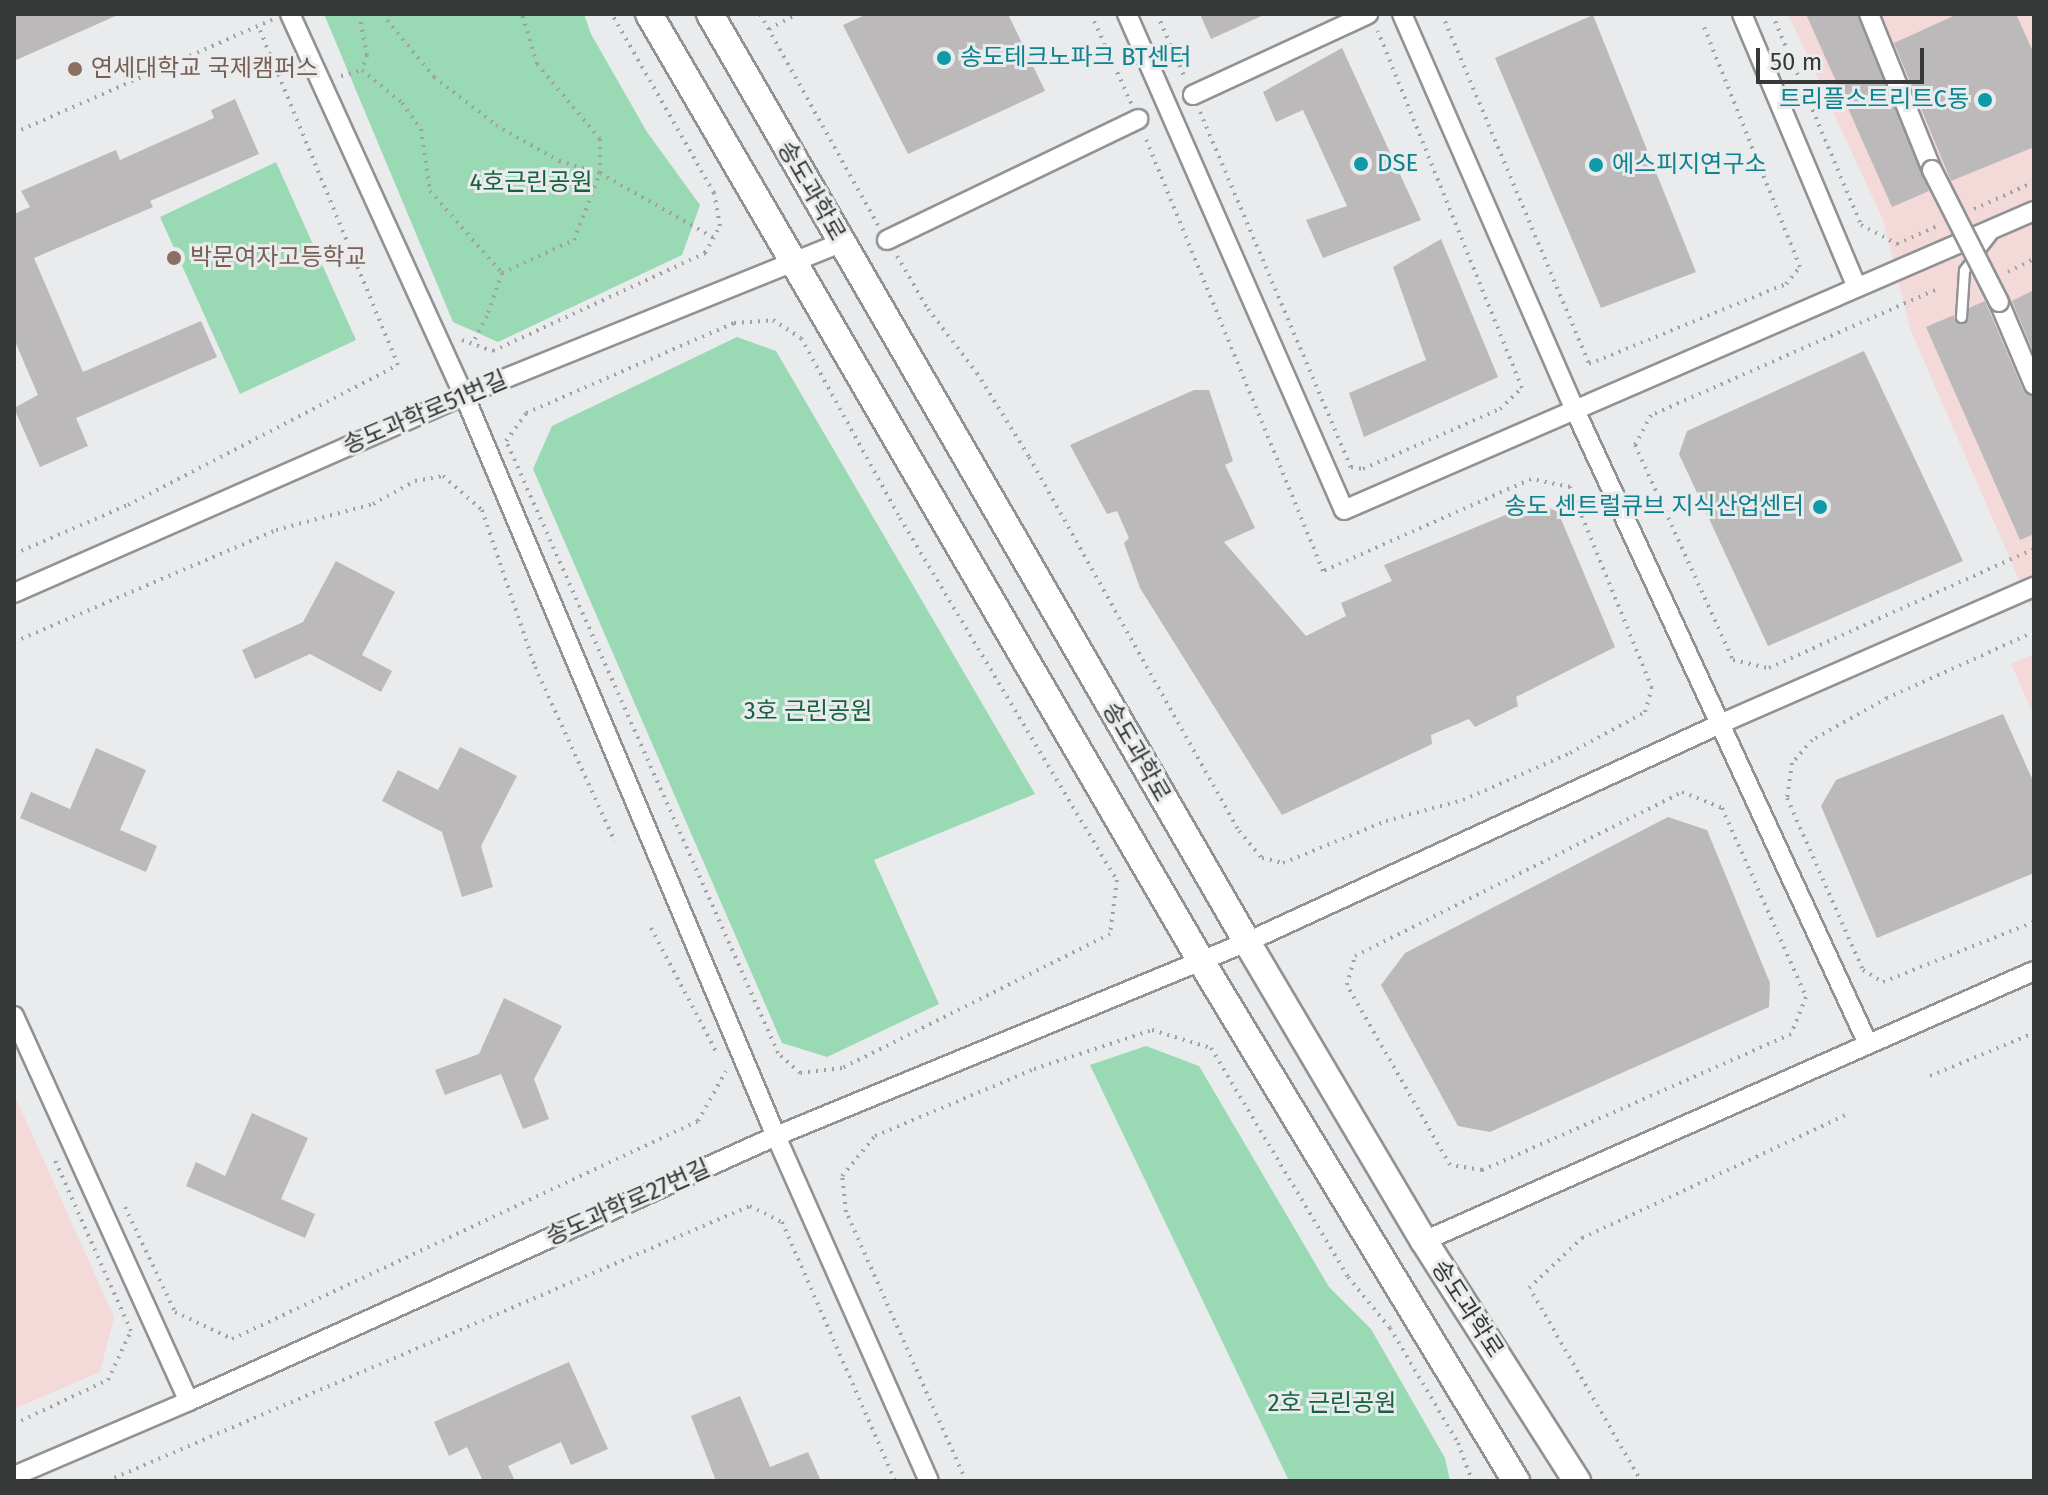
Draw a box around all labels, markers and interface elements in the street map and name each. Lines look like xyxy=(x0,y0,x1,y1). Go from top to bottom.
scale bar xyxy=(1760,32,1928,82)
place label: 송도테크노파크 BT센터 xyxy=(960,44,1192,72)
text: 50 m xyxy=(1770,48,1822,76)
marker: 송도테크노파크 BT센터 xyxy=(935,49,953,67)
place label: 연세대학교 국제캠퍼스 xyxy=(91,55,318,83)
marker: 연세대학교 국제캠퍼스 xyxy=(66,60,84,78)
place label: 트리플스트리트C동 xyxy=(1779,86,1969,114)
marker: 트리플스트리트C동 xyxy=(1976,91,1994,109)
street label: 송도과학로 xyxy=(771,136,851,246)
place label: DSE xyxy=(1377,150,1418,178)
place label: 에스피지연구소 xyxy=(1612,151,1767,179)
marker: DSE xyxy=(1352,155,1370,173)
marker: 에스피지연구소 xyxy=(1587,156,1605,174)
park label: 4호근린공원 xyxy=(469,169,593,197)
place label: 박문여자고등학교 xyxy=(190,244,367,272)
marker: 박문여자고등학교 xyxy=(165,249,183,267)
street label: 송도과학로51번길 xyxy=(338,365,512,461)
place label: 송도 센트럴큐브 지식산업센터 xyxy=(1504,493,1804,521)
marker: 송도 센트럴큐브 지식산업센터 xyxy=(1811,498,1829,516)
street label: 송도과학로 xyxy=(1096,697,1176,807)
park label: 3호 근린공원 xyxy=(744,698,872,726)
street label: 송도과학로27번길 xyxy=(541,1154,715,1252)
street label: 송도과학로 xyxy=(1425,1255,1509,1363)
park label: 2호 근린공원 xyxy=(1268,1390,1396,1418)

